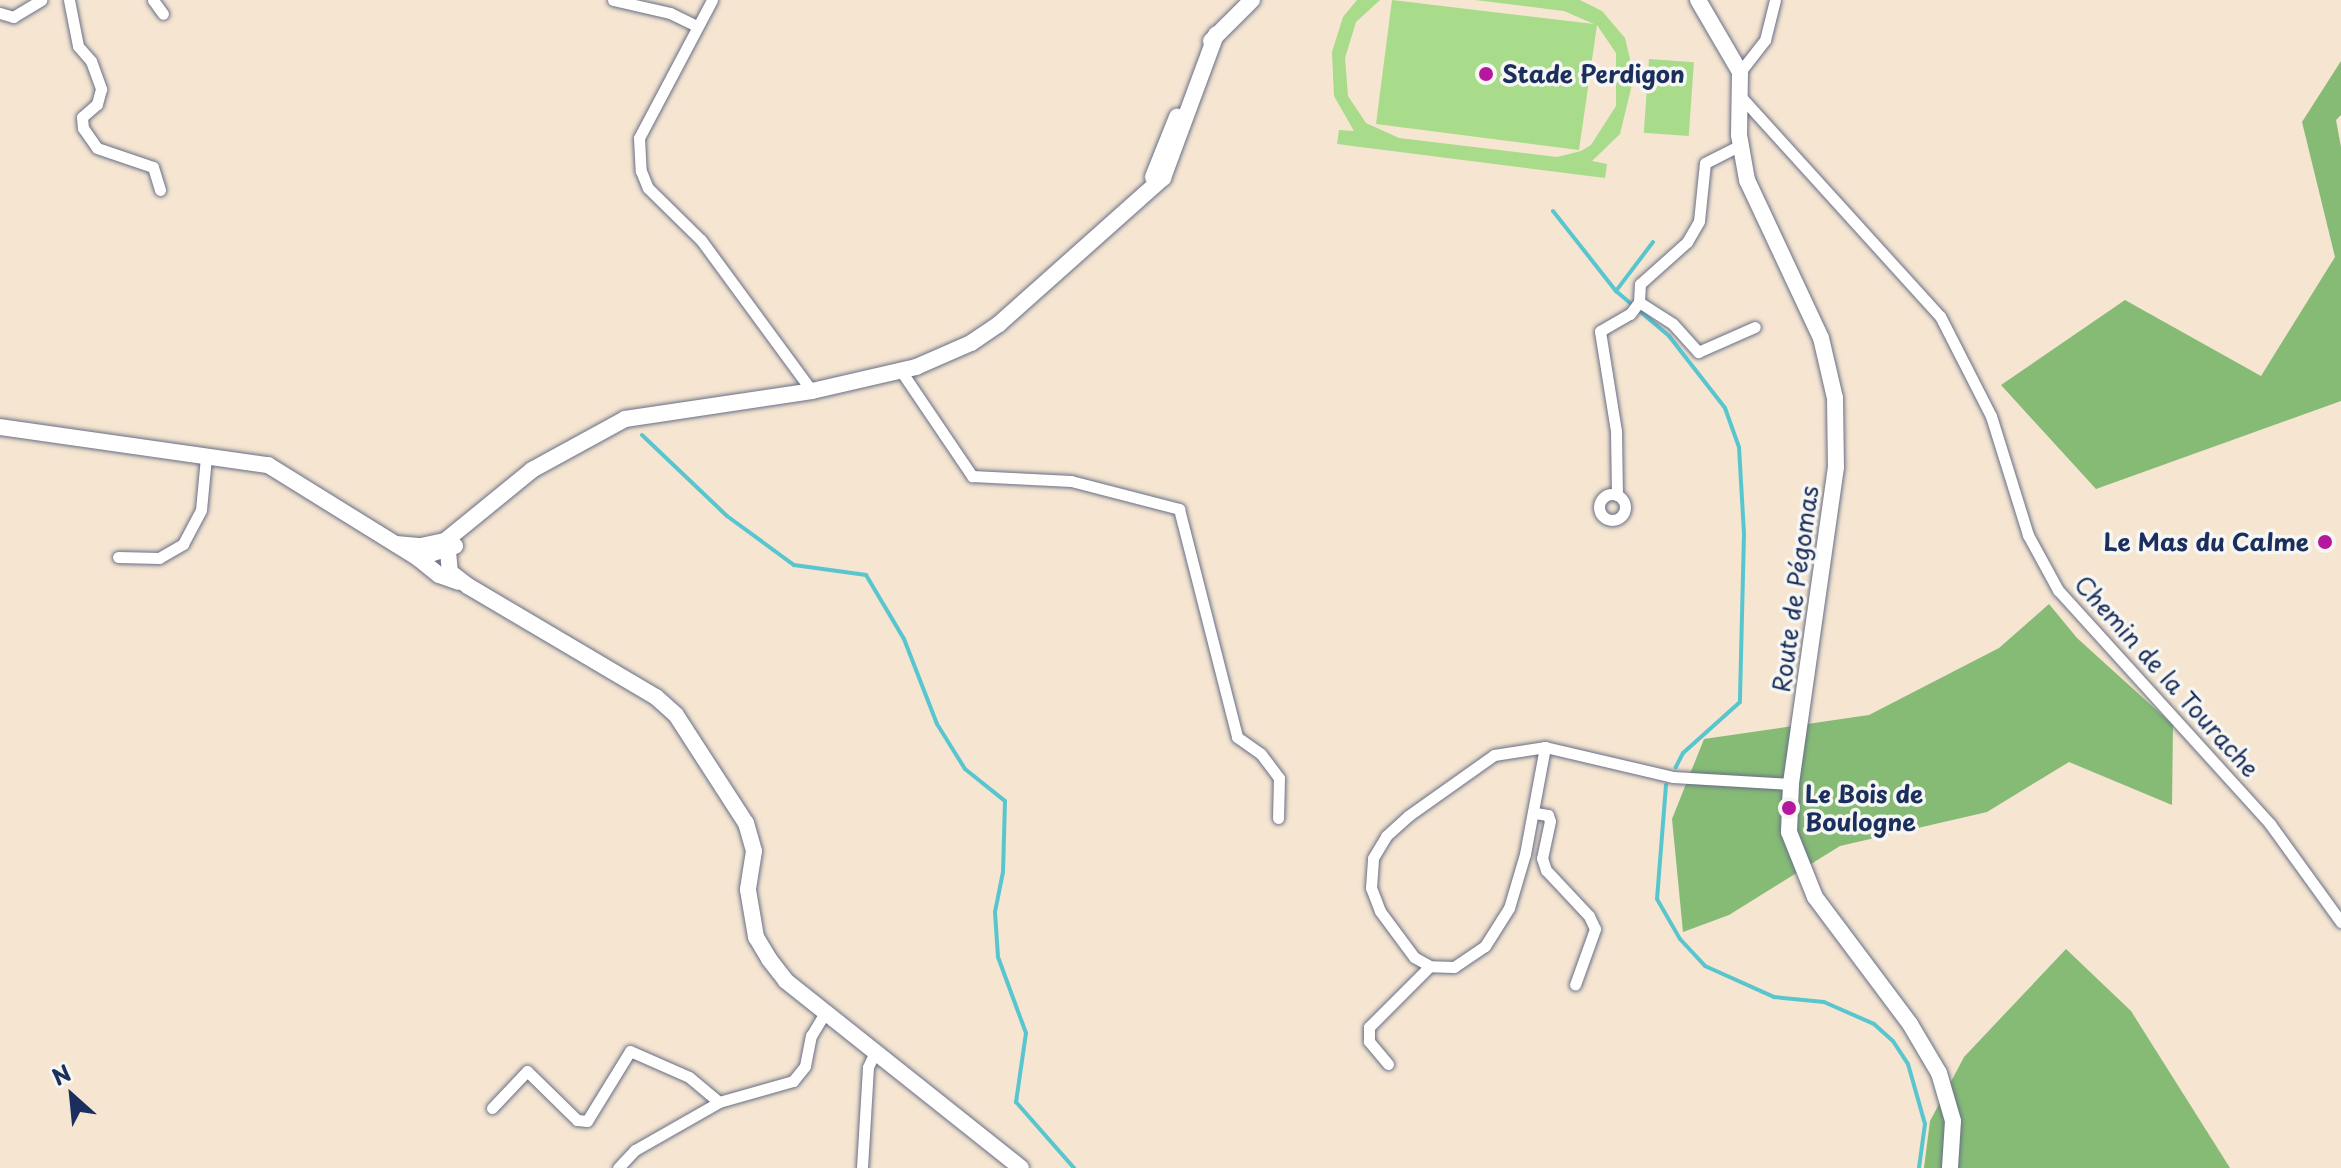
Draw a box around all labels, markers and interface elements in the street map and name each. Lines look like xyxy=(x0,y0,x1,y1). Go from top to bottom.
place label: Stade Perdigon xyxy=(1502,60,1685,88)
marker: Stade Perdigon xyxy=(1477,65,1495,83)
street label: Route de Pégomas xyxy=(1766,483,1824,695)
place label: Le Mas du Calme xyxy=(2103,528,2309,556)
marker: Le Mas du Calme xyxy=(2316,533,2334,551)
street label: Chemin de la Tourache xyxy=(2068,568,2266,784)
place label: Le Bois de Boulogne xyxy=(1805,780,1926,836)
marker: Le Bois de Boulogne xyxy=(1780,799,1798,817)
north arrow xyxy=(32,1056,112,1136)
text: N xyxy=(46,1056,76,1093)

